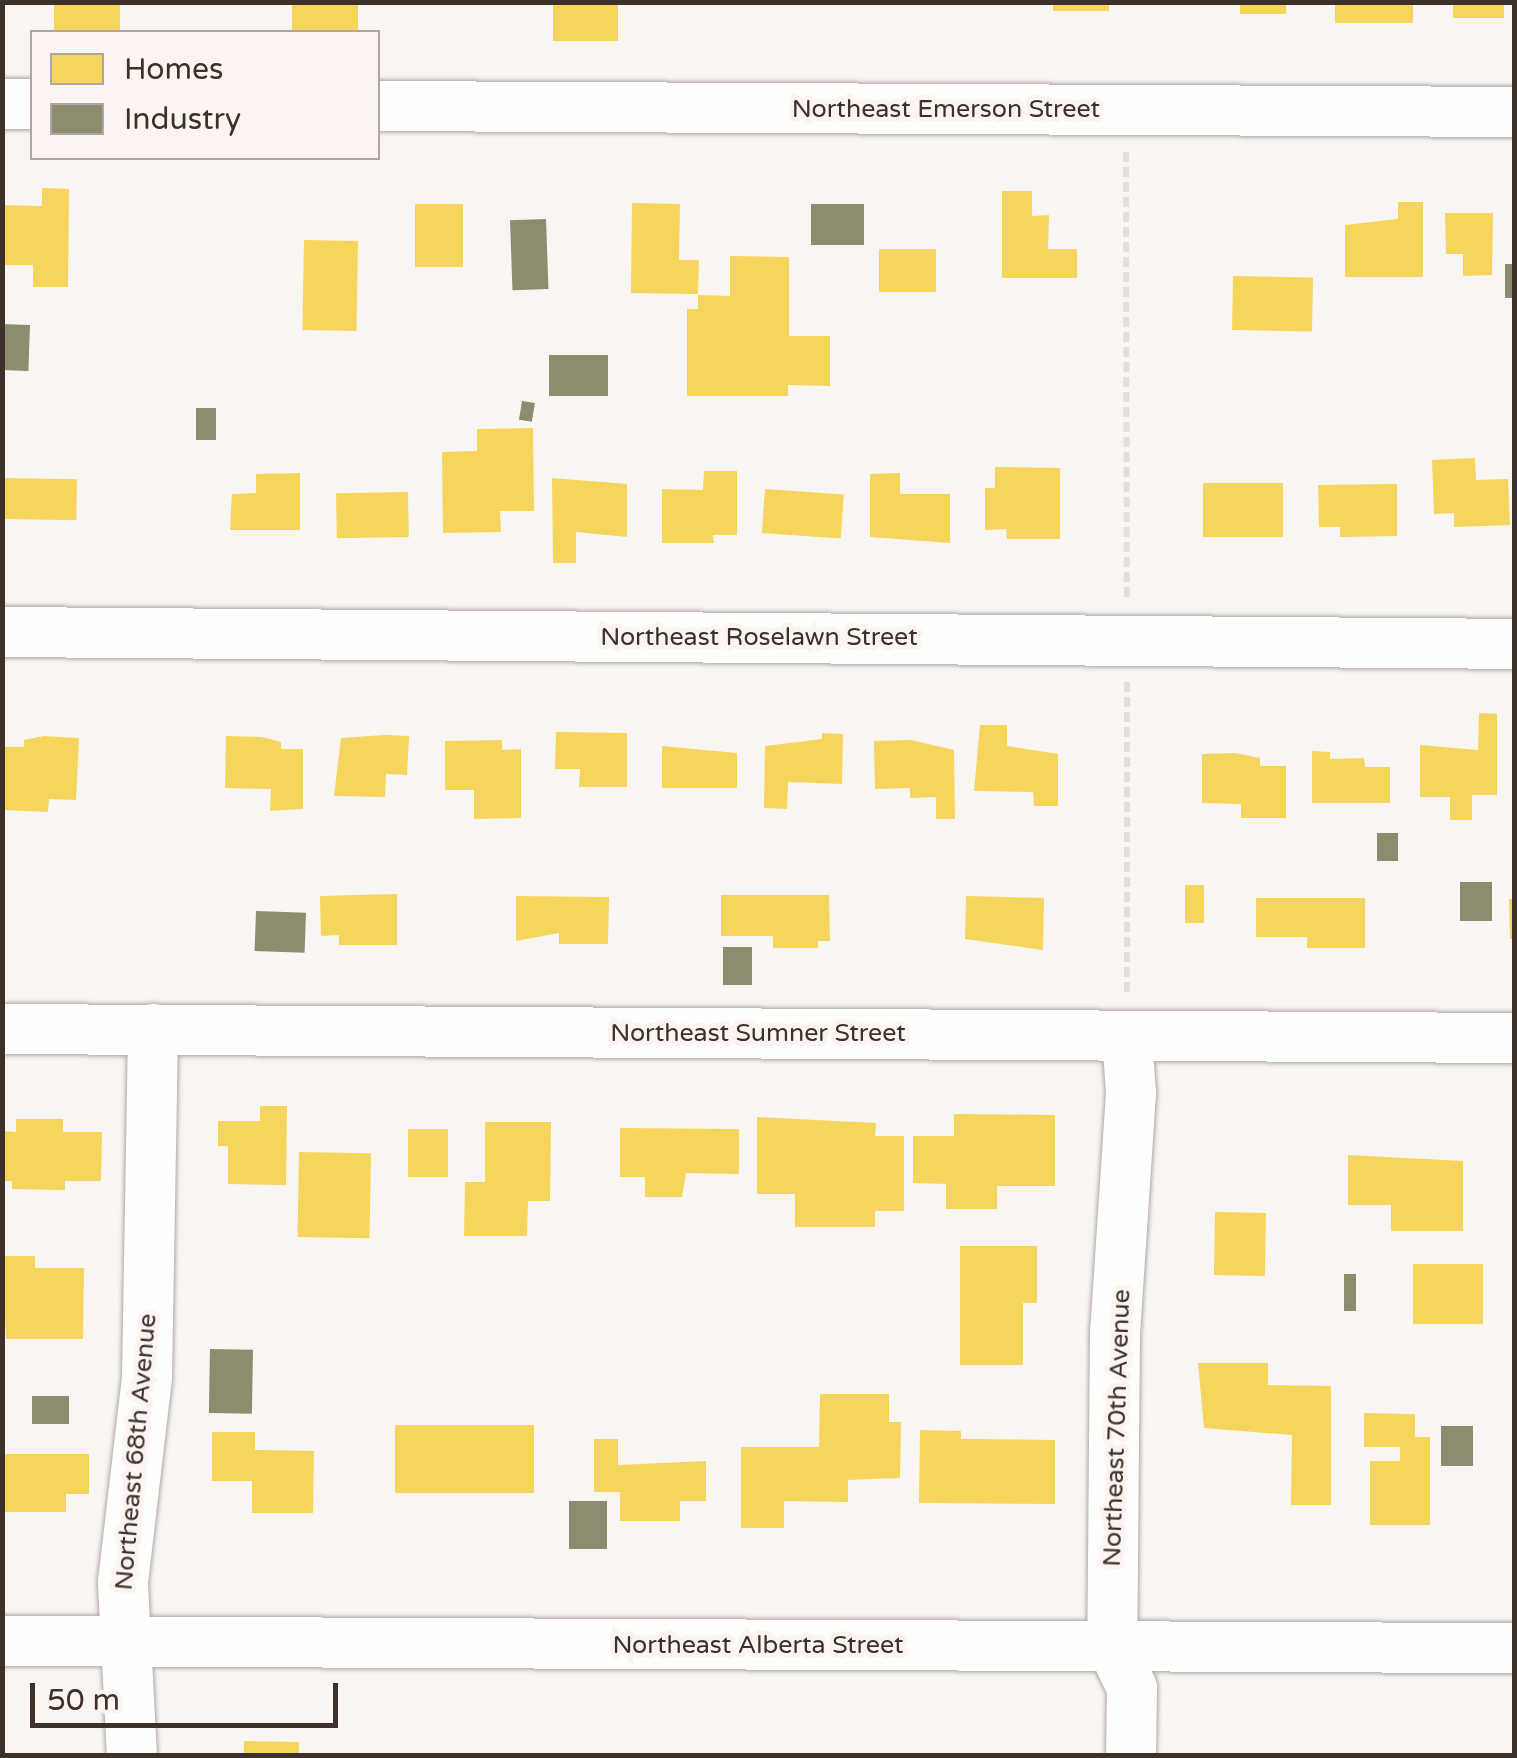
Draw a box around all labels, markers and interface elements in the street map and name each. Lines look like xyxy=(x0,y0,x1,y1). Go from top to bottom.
legend xyxy=(30,30,380,160)
text: Homes xyxy=(124,51,223,88)
street label: Northeast Emerson Street xyxy=(792,94,1100,124)
text: Industry xyxy=(124,101,241,138)
street label: Northeast Roselawn Street xyxy=(600,622,918,652)
street label: Northeast Sumner Street xyxy=(610,1018,906,1048)
street label: Northeast 70th Avenue xyxy=(1097,1289,1137,1567)
street label: Northeast 68th Avenue xyxy=(109,1312,163,1592)
street label: Northeast Alberta Street xyxy=(612,1630,904,1660)
scale bar xyxy=(35,1663,342,1725)
text: 50 m xyxy=(47,1682,120,1719)

